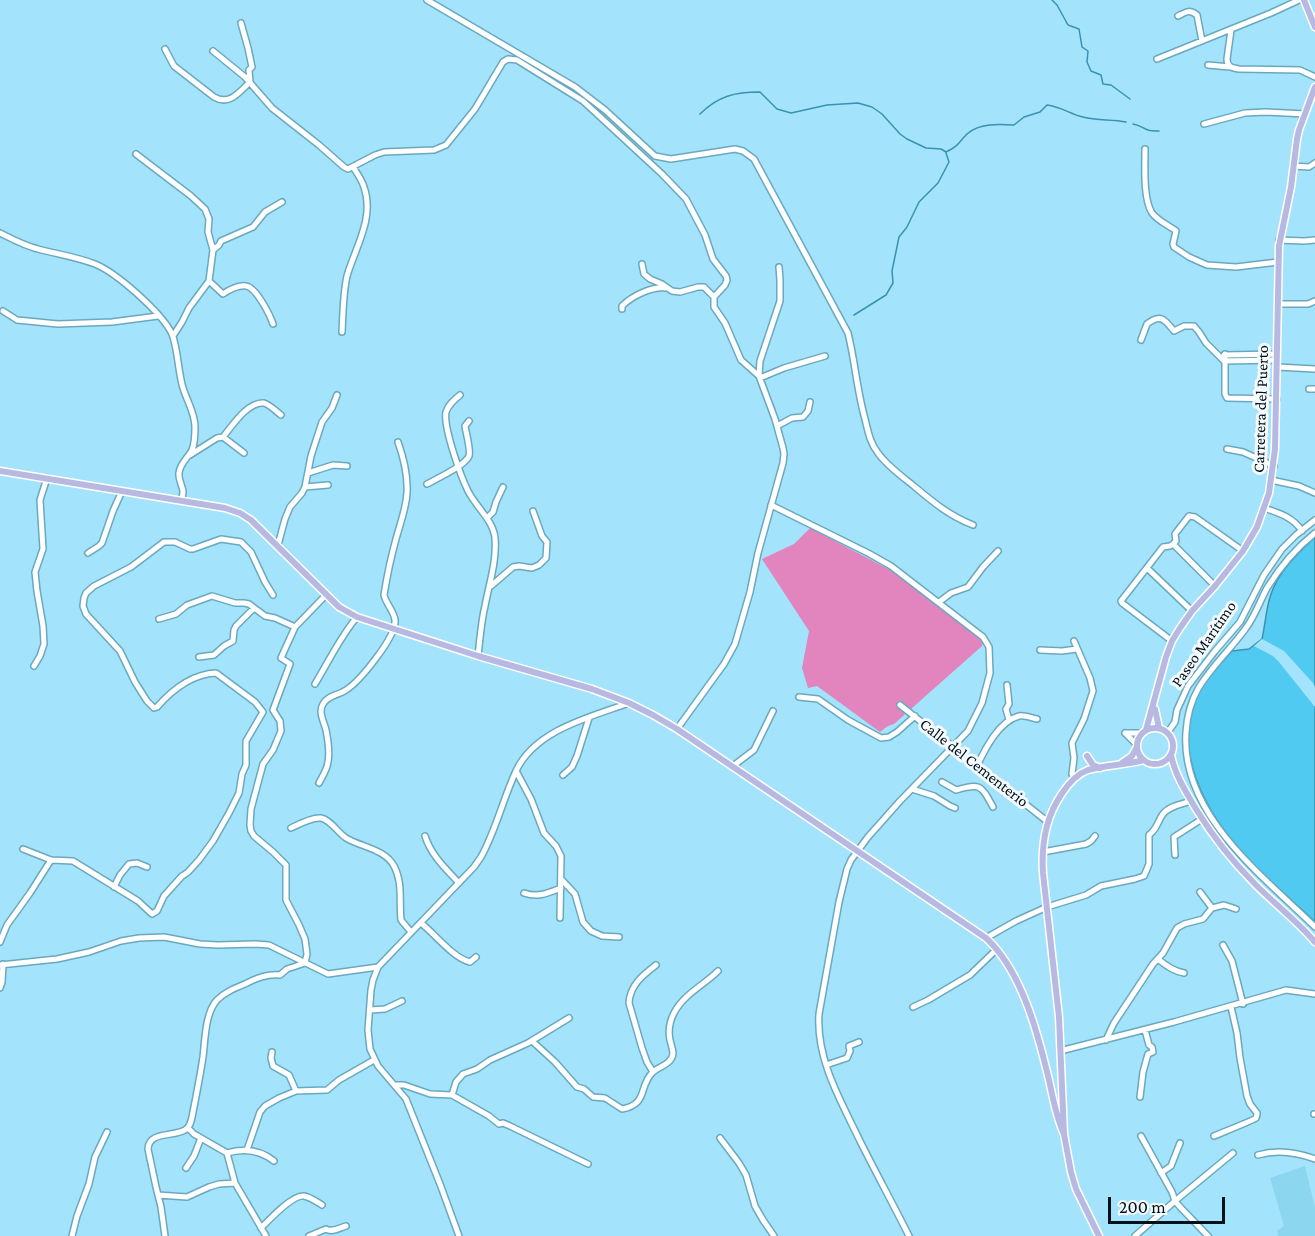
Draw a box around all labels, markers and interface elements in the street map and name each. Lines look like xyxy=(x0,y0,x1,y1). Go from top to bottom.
street label: Carretera del Puerto xyxy=(1249,345,1273,473)
street label: Paseo Marítimo xyxy=(1167,597,1241,691)
street label: Calle del Cementerio xyxy=(916,715,1032,811)
scale bar xyxy=(1111,1185,1228,1223)
text: 200 m xyxy=(1119,1197,1166,1217)

